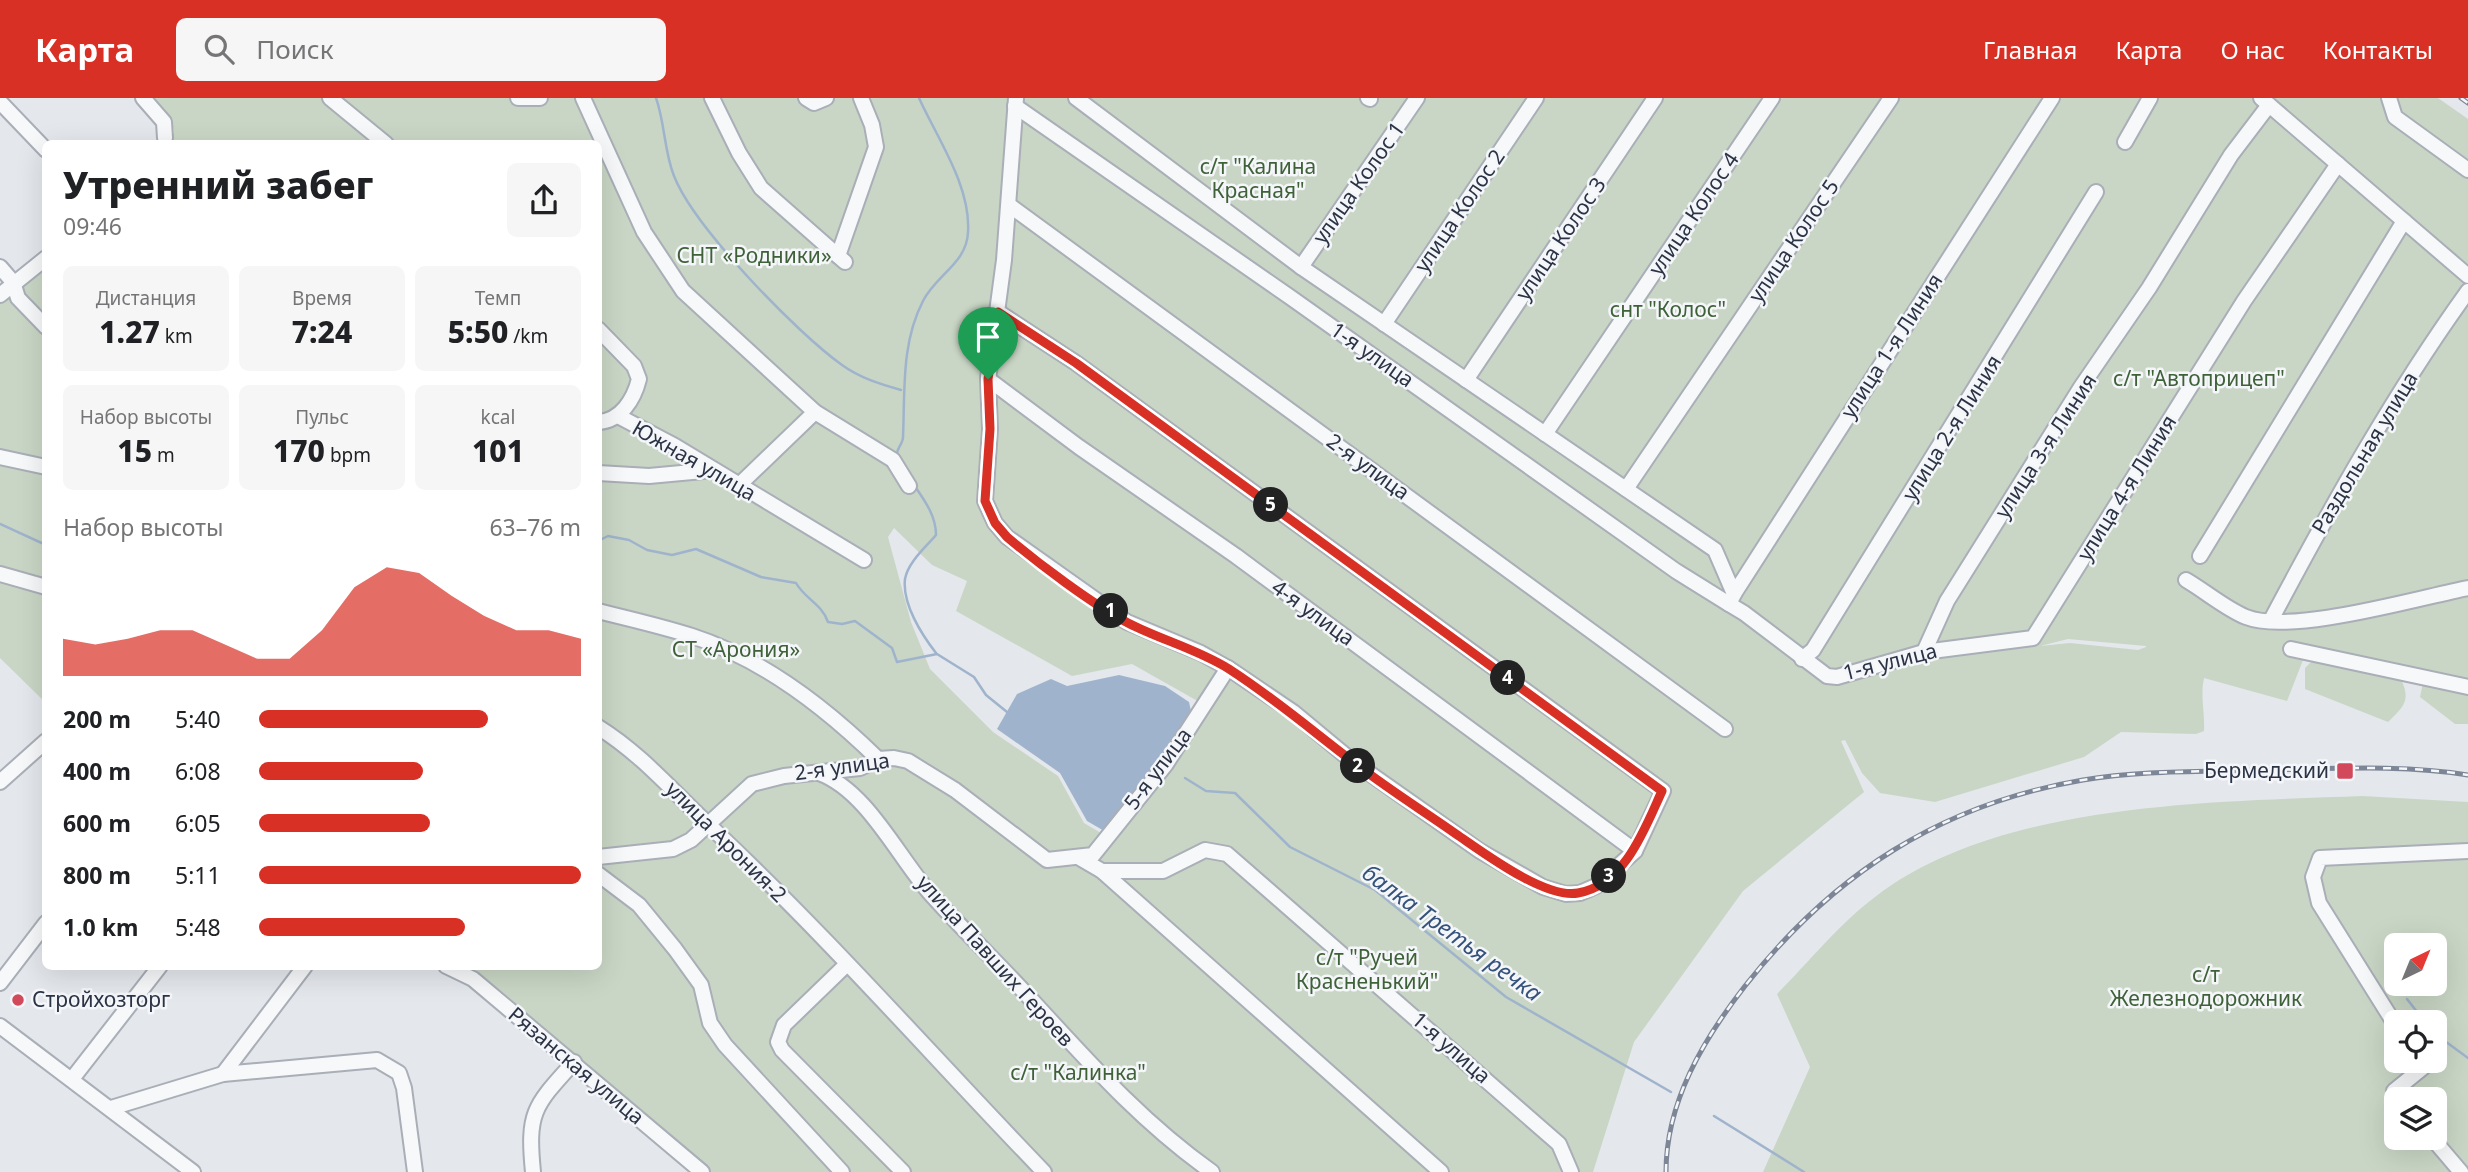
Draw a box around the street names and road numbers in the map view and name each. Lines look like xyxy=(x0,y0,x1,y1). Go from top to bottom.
street label: улица Колос 1 xyxy=(1306,116,1411,249)
street label: улица Колос 2 xyxy=(1408,143,1511,277)
street label: улица Колос 4 xyxy=(1642,146,1745,280)
street label: улица Колос 3 xyxy=(1509,171,1612,305)
street label: улица Колос 5 xyxy=(1742,173,1845,307)
street label: улица 1-я Линия xyxy=(1834,268,1948,423)
street label: 1-я улица xyxy=(1325,315,1420,393)
street label: улица 2-я Линия xyxy=(1895,349,2007,506)
street label: Раздольная улица xyxy=(2305,366,2424,539)
street label: улица 3-я Линия xyxy=(1988,368,2102,523)
street label: улица 4-я Линия xyxy=(2070,409,2182,566)
street label: Южная улица xyxy=(628,413,761,507)
street label: 2-я улица xyxy=(1322,427,1416,506)
street label: 4-я улица xyxy=(1267,573,1361,652)
street label: 1-я улица xyxy=(1840,636,1940,686)
street label: 5-я улица xyxy=(1117,722,1197,815)
street label: 2-я улица xyxy=(792,745,891,787)
street label: улица Арония-2 xyxy=(660,775,793,908)
street label: улица Павших Героев xyxy=(911,868,1080,1052)
street label: Рязанская улица xyxy=(503,1000,650,1130)
street label: 1-я улица xyxy=(1406,1005,1497,1089)

